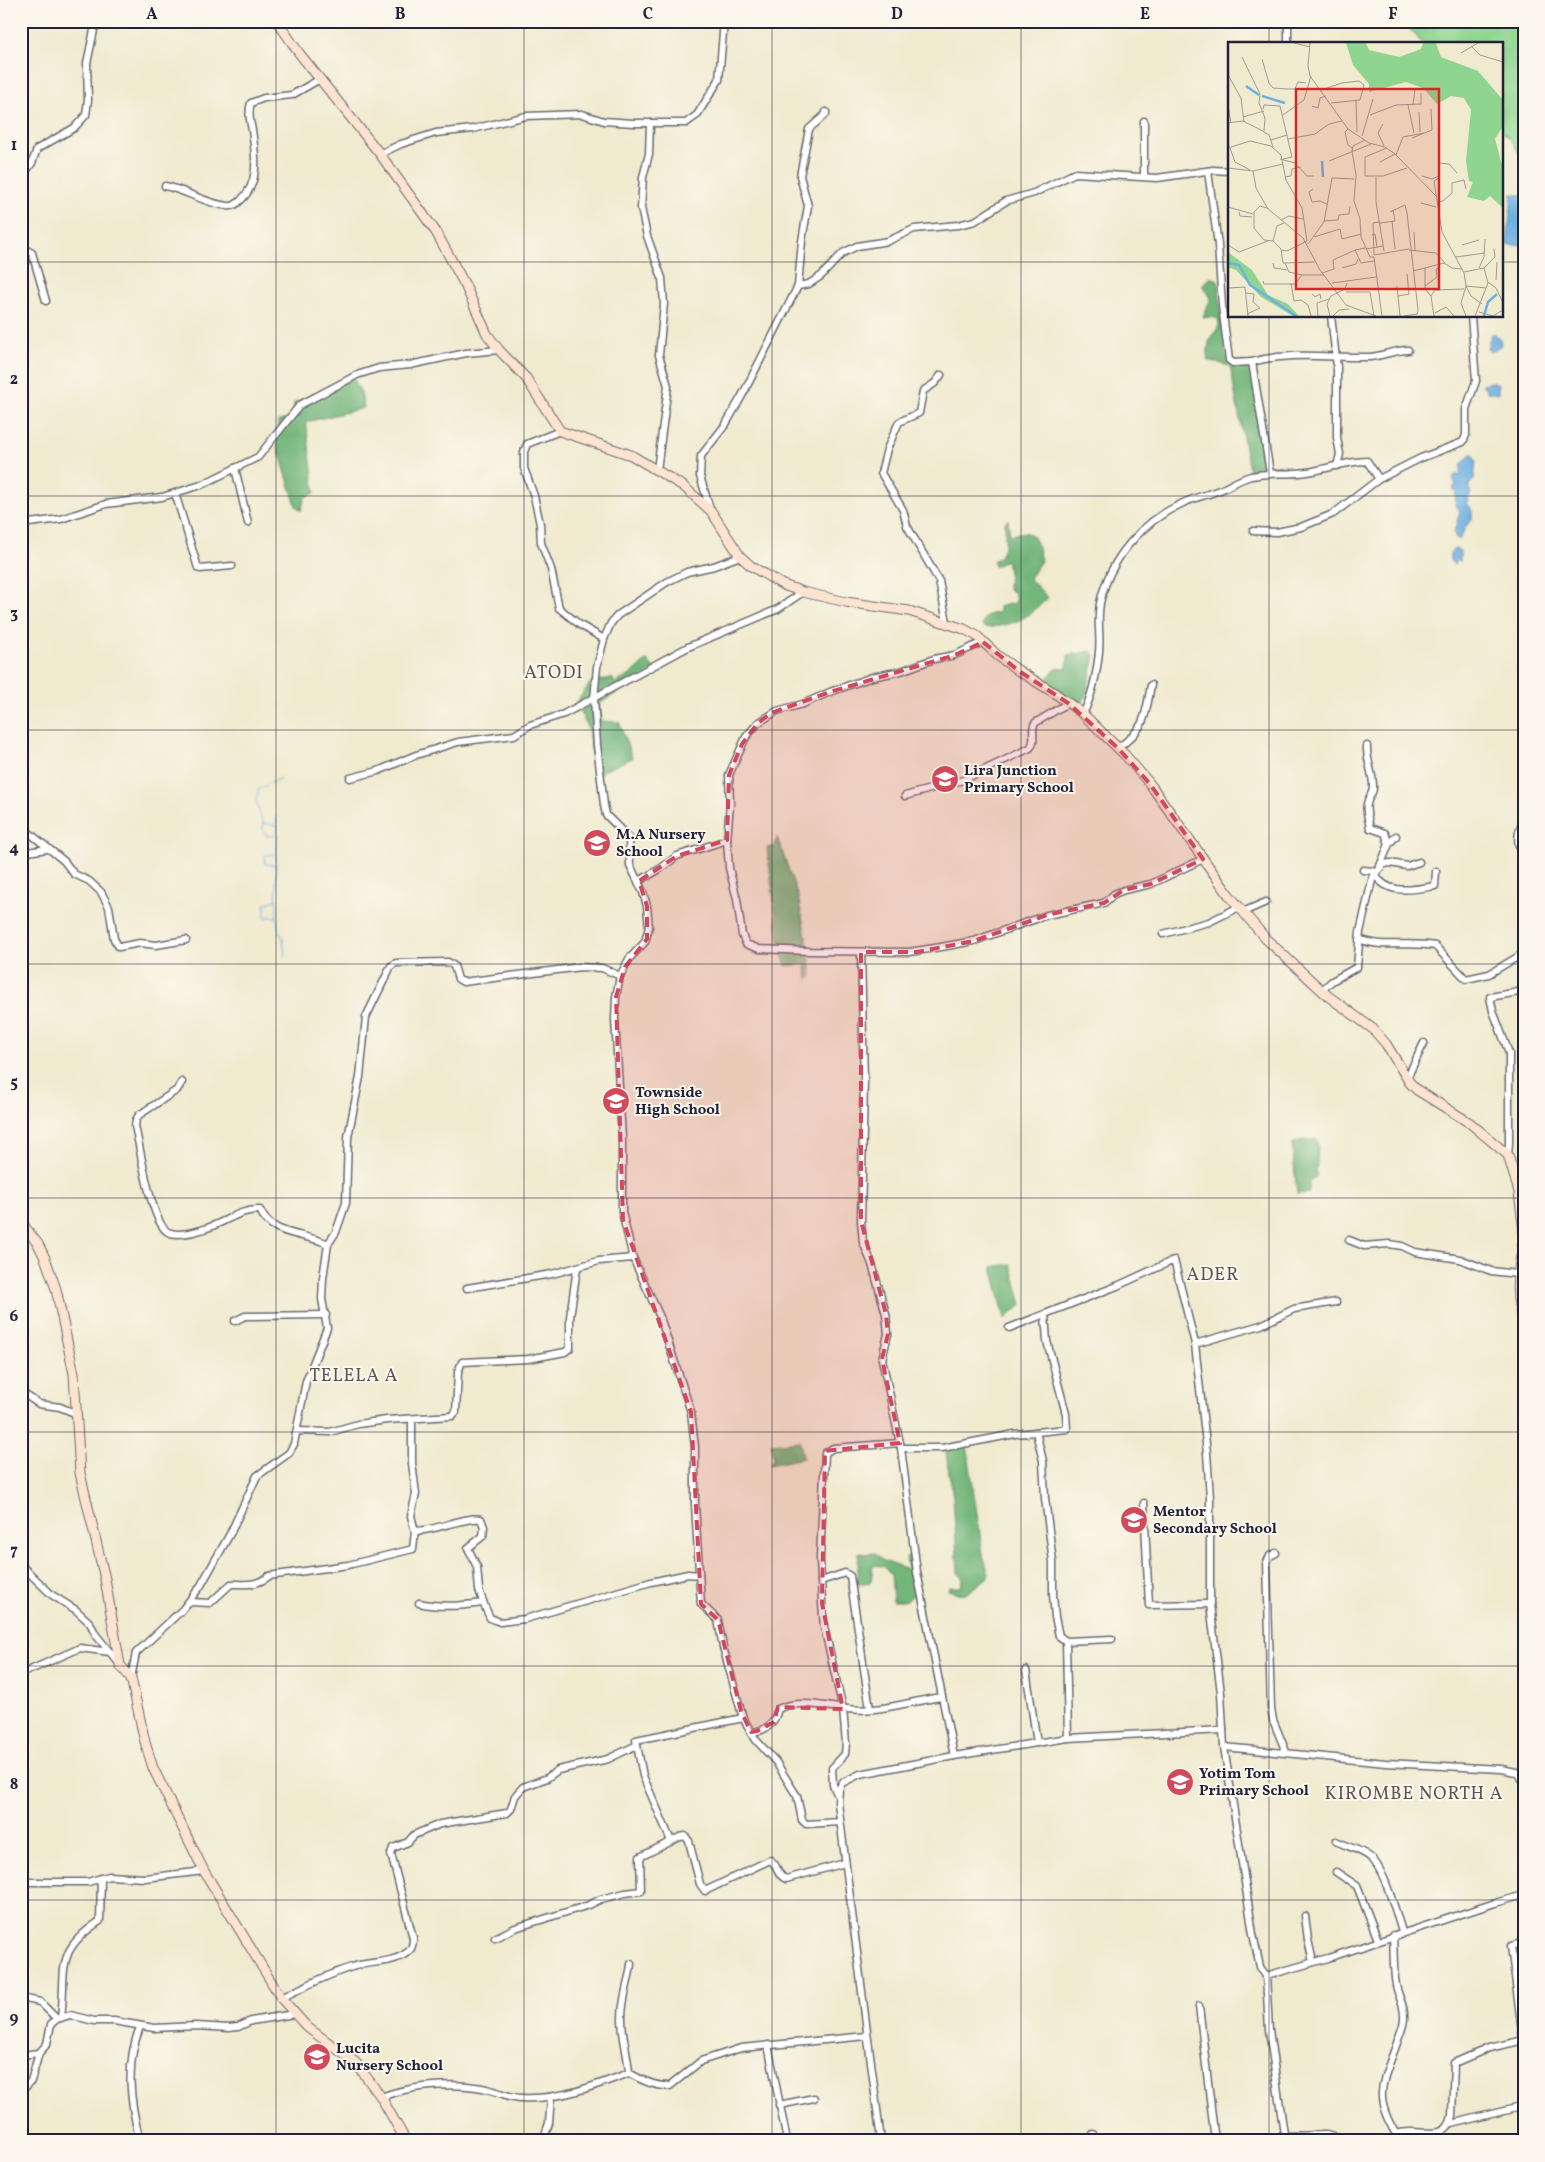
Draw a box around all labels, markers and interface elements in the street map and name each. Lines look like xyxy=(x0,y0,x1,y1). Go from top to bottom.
text: A xyxy=(146,4,158,26)
text: B xyxy=(395,4,406,26)
text: C xyxy=(643,4,653,26)
text: D xyxy=(891,4,903,26)
text: E xyxy=(1140,4,1150,26)
text: F xyxy=(1388,4,1398,26)
inset map xyxy=(1228,42,1502,318)
text: 1 xyxy=(11,135,17,157)
text: 2 xyxy=(10,369,18,391)
text: 3 xyxy=(10,603,18,625)
district label: ATODI xyxy=(524,661,584,686)
place label: Lira Junction Primary School xyxy=(964,761,1074,799)
school or university icon: Lira Junction Primary School xyxy=(930,764,960,794)
place label: M.A Nursery School xyxy=(616,825,706,863)
school or university icon: M.A Nursery School xyxy=(582,828,612,858)
text: 4 xyxy=(9,838,19,860)
text: 5 xyxy=(10,1072,18,1094)
place label: Townside High School xyxy=(635,1083,720,1121)
school or university icon: Townside High School xyxy=(601,1086,631,1116)
district label: ADER xyxy=(1187,1263,1239,1288)
text: 6 xyxy=(10,1306,19,1328)
district label: TELELA A xyxy=(310,1364,398,1389)
place label: Mentor Secondary School xyxy=(1153,1502,1277,1540)
school or university icon: Mentor Secondary School xyxy=(1119,1505,1149,1535)
text: 7 xyxy=(10,1540,18,1562)
place label: Yotim Tom Primary School xyxy=(1199,1764,1309,1802)
school or university icon: Yotim Tom Primary School xyxy=(1165,1767,1195,1797)
text: 8 xyxy=(10,1774,18,1796)
district label: KIROMBE NORTH A xyxy=(1325,1782,1503,1807)
text: 9 xyxy=(10,2008,19,2030)
place label: Lucita Nursery School xyxy=(336,2039,443,2077)
school or university icon: Lucita Nursery School xyxy=(302,2042,332,2072)

